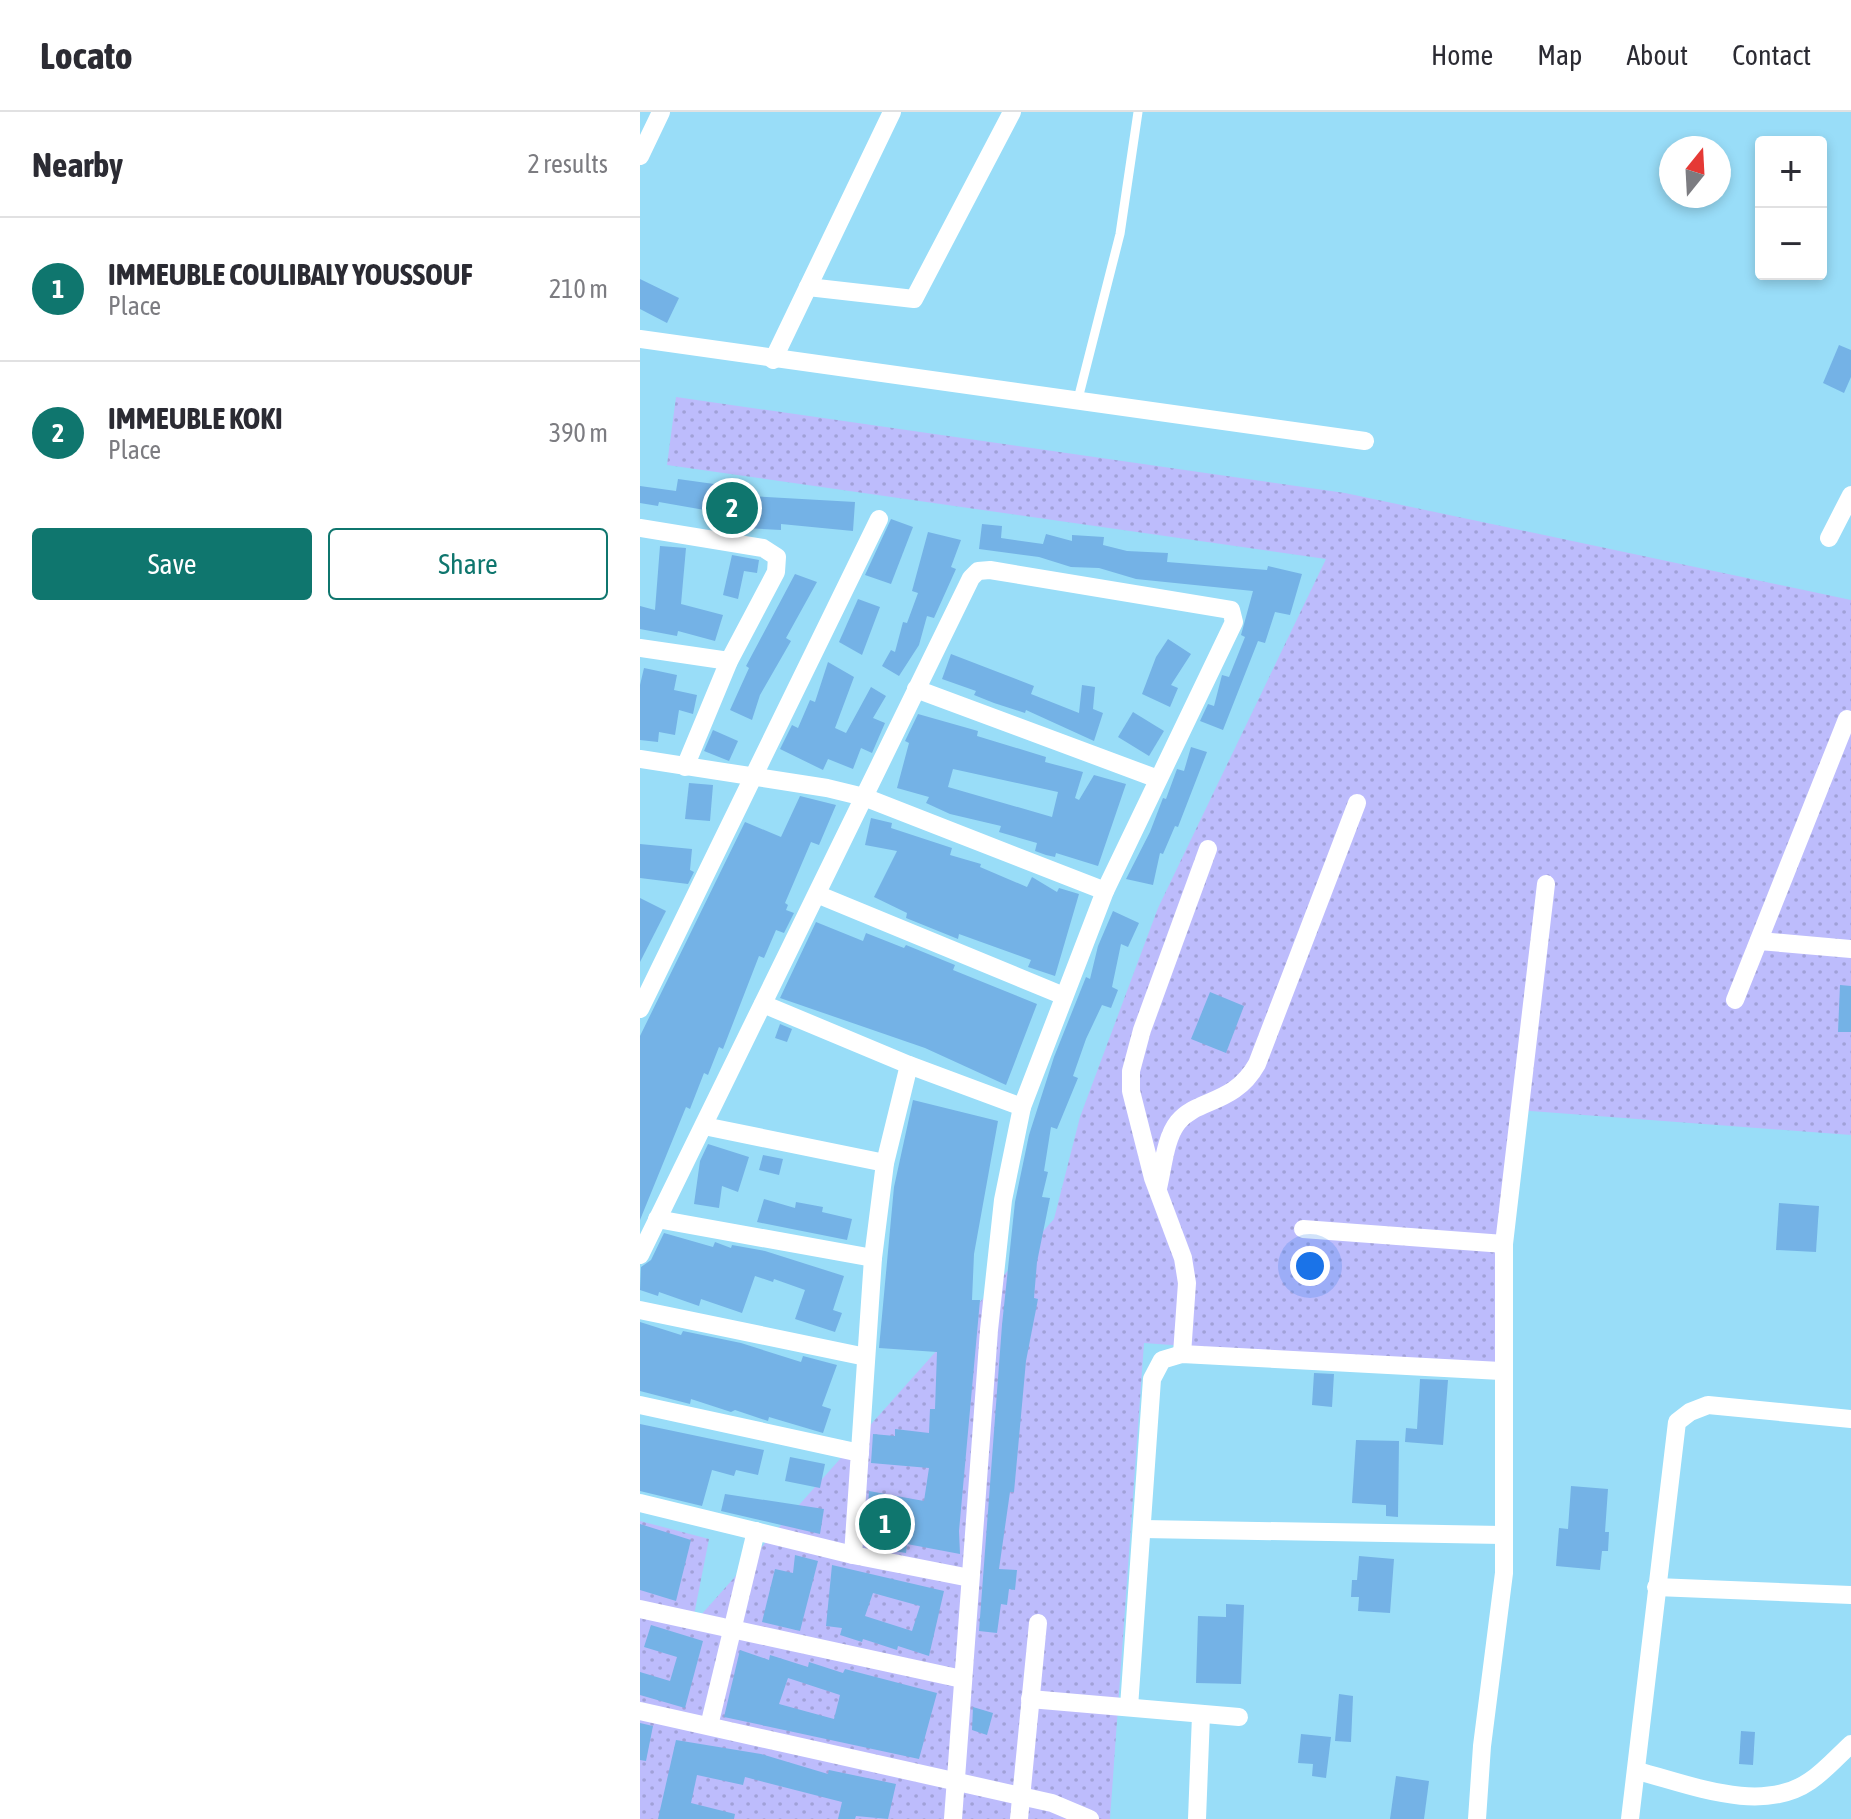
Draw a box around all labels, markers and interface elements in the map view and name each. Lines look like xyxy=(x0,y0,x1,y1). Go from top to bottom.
text: Locato xyxy=(40,34,133,77)
text: Home xyxy=(1431,39,1493,71)
text: Map xyxy=(1537,39,1582,71)
text: About xyxy=(1626,39,1688,71)
text: Contact xyxy=(1732,39,1811,71)
north arrow xyxy=(1659,136,1731,208)
map controls xyxy=(1755,136,1827,280)
button: + xyxy=(1755,136,1827,208)
text: Nearby xyxy=(32,145,123,184)
text: 2 results xyxy=(527,149,608,179)
button: − xyxy=(1755,208,1827,280)
text: IMMEUBLE COULIBALY YOUSSOUF xyxy=(108,257,473,291)
text: 1 xyxy=(52,274,64,304)
text: 210 m xyxy=(549,274,608,304)
text: Place xyxy=(108,291,161,321)
text: IMMEUBLE KOKI xyxy=(108,401,283,435)
text: 2 xyxy=(52,418,64,448)
text: 390 m xyxy=(549,418,608,448)
text: Place xyxy=(108,435,161,465)
pin: 2 xyxy=(706,478,758,538)
button: Save xyxy=(32,528,312,600)
button: Share xyxy=(328,528,608,600)
your location xyxy=(1290,1246,1330,1286)
pin: 1 xyxy=(859,1494,911,1554)

